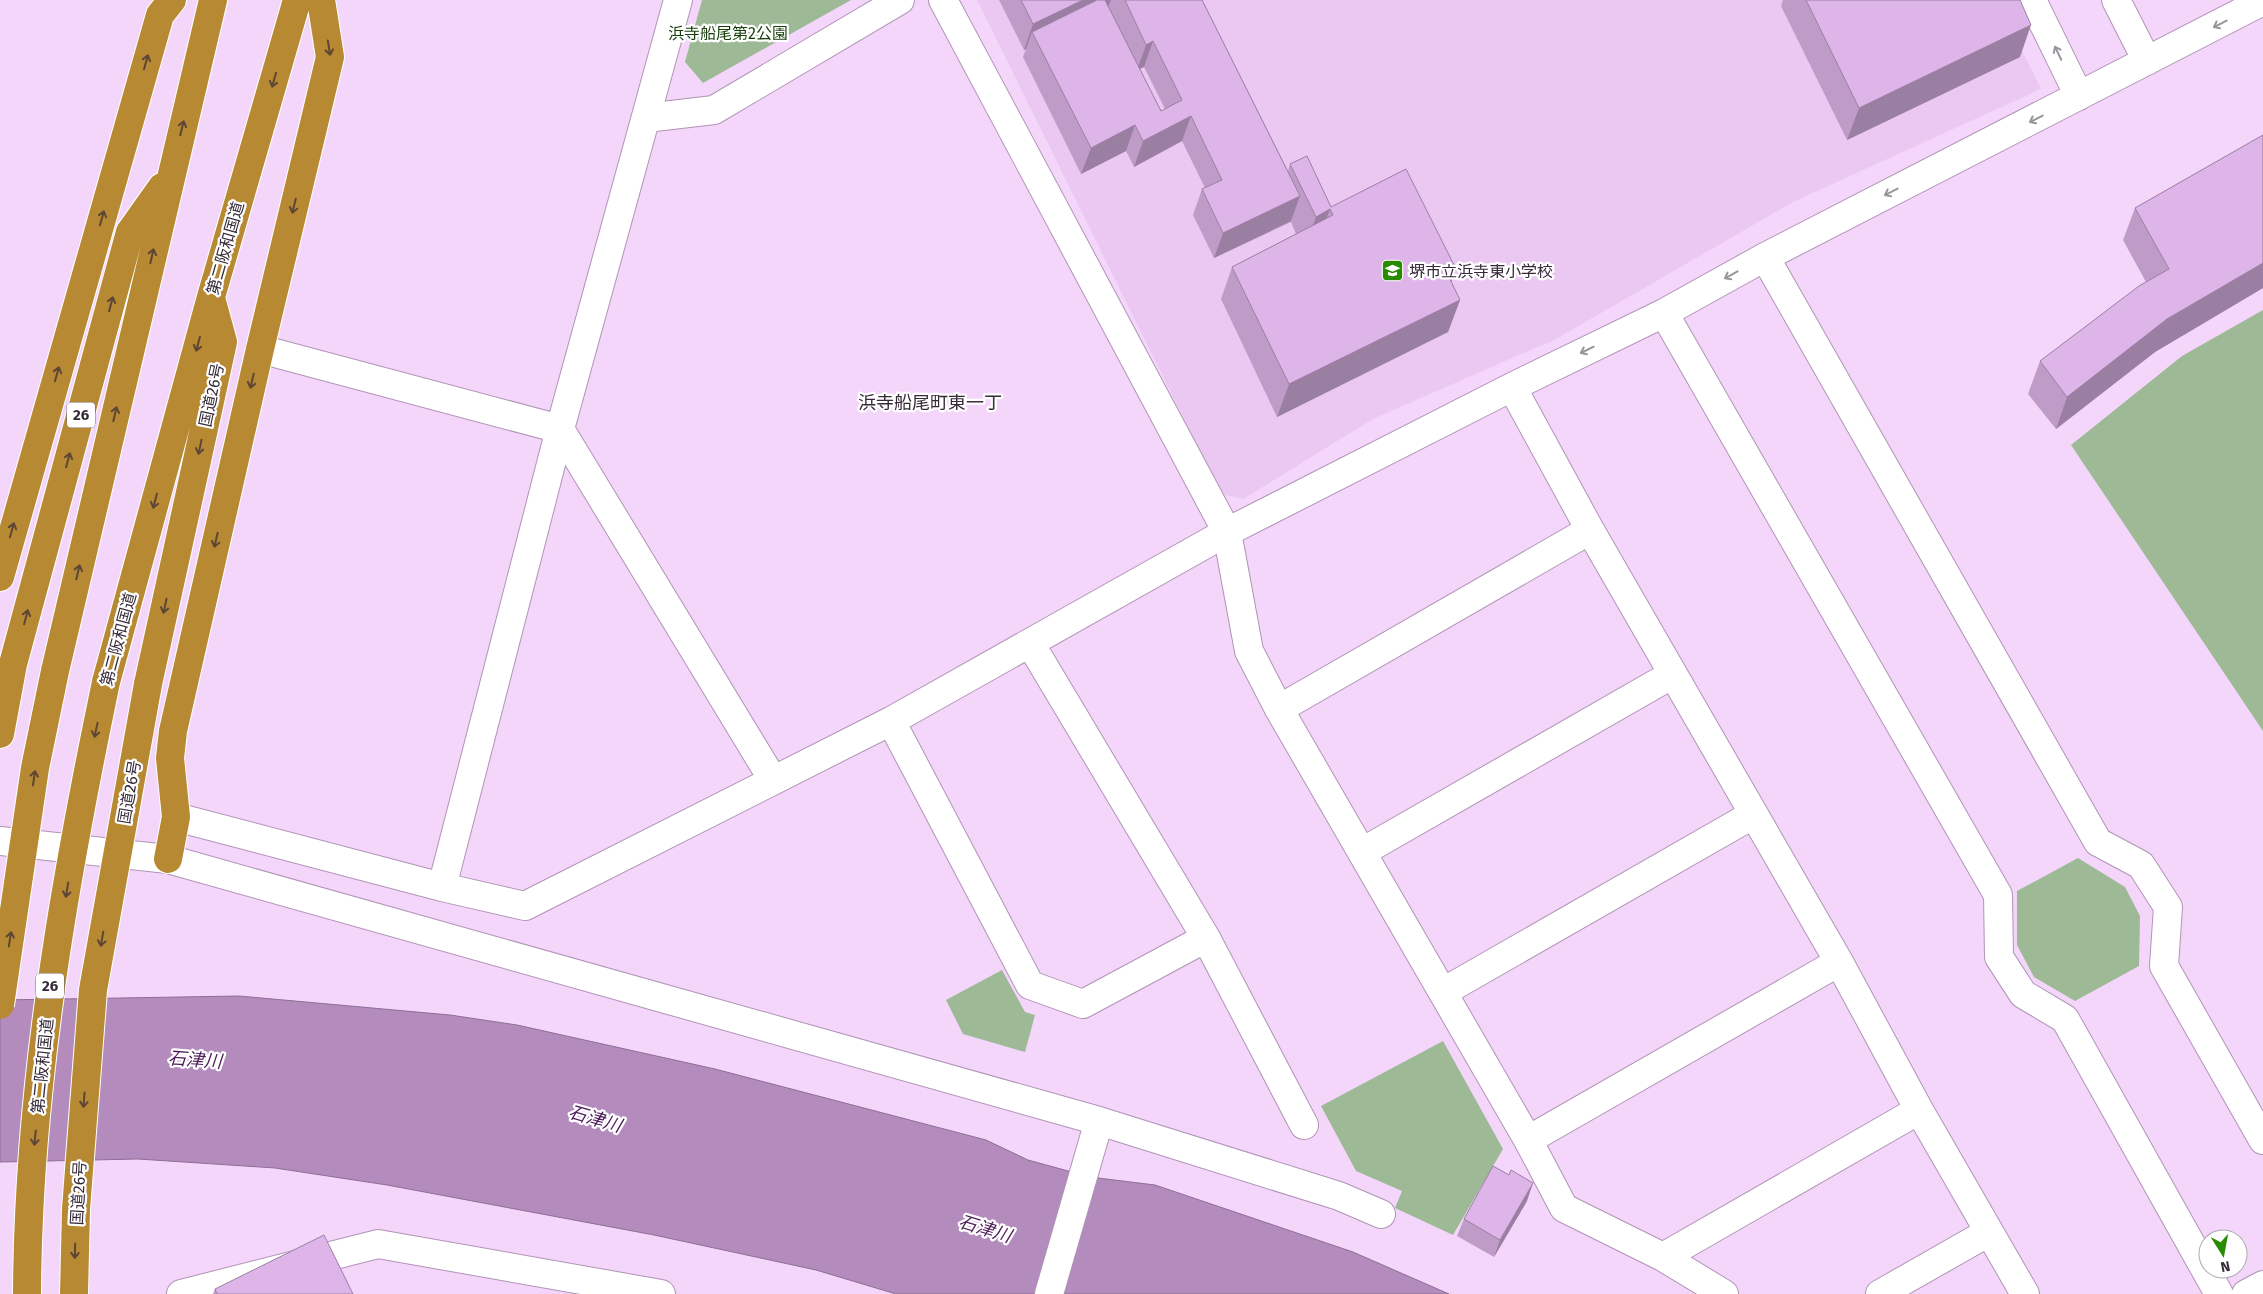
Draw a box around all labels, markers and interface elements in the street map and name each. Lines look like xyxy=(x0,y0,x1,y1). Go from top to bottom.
one-way arrow xyxy=(2212,19,2227,29)
park label: 浜寺船尾第2公園 xyxy=(668,24,788,43)
one-way arrow xyxy=(324,40,334,56)
one-way arrow xyxy=(2052,46,2062,61)
one-way arrow xyxy=(142,54,152,70)
one-way arrow xyxy=(268,72,278,88)
one-way arrow xyxy=(2029,115,2044,124)
one-way arrow xyxy=(178,121,187,137)
one-way arrow xyxy=(1884,188,1899,197)
one-way arrow xyxy=(289,198,298,214)
street label: 第二阪和国道 xyxy=(203,199,248,297)
one-way arrow xyxy=(97,210,107,226)
one-way arrow xyxy=(148,248,157,264)
school or university icon: 堺市立浜寺東小学校 xyxy=(1381,259,1405,283)
place label: 堺市立浜寺東小学校 xyxy=(1409,262,1553,281)
one-way arrow xyxy=(1725,271,1739,281)
one-way arrow xyxy=(106,296,116,312)
one-way arrow xyxy=(193,336,202,352)
one-way arrow xyxy=(1580,346,1595,355)
street label: 国道26号 xyxy=(195,362,227,429)
one-way arrow xyxy=(53,367,62,383)
one-way arrow xyxy=(247,373,256,389)
district label: 浜寺船尾町東一丁 xyxy=(858,392,1002,414)
road number: 26 xyxy=(67,402,95,428)
one-way arrow xyxy=(111,406,120,422)
one-way arrow xyxy=(195,438,204,454)
one-way arrow xyxy=(64,453,74,469)
one-way arrow xyxy=(150,492,160,508)
one-way arrow xyxy=(8,523,18,539)
one-way arrow xyxy=(211,531,220,547)
one-way arrow xyxy=(74,565,83,581)
street label: 第二阪和国道 xyxy=(97,590,140,688)
one-way arrow xyxy=(160,597,169,613)
one-way arrow xyxy=(22,610,31,626)
one-way arrow xyxy=(91,722,100,738)
street label: 国道26号 xyxy=(115,759,144,825)
one-way arrow xyxy=(29,771,39,787)
one-way arrow xyxy=(61,881,71,897)
one-way arrow xyxy=(97,930,107,946)
one-way arrow xyxy=(5,931,15,947)
road number: 26 xyxy=(36,974,64,998)
street label: 第二阪和国道 xyxy=(28,1017,57,1115)
water label: 石津川 xyxy=(167,1047,225,1073)
one-way arrow xyxy=(80,1092,89,1108)
water label: 石津川 xyxy=(566,1101,626,1138)
one-way arrow xyxy=(30,1129,40,1145)
street label: 国道26号 xyxy=(67,1160,90,1226)
water label: 石津川 xyxy=(956,1211,1016,1248)
north arrow xyxy=(2198,1229,2248,1279)
one-way arrow xyxy=(70,1243,80,1259)
text: N xyxy=(2219,1257,2232,1276)

